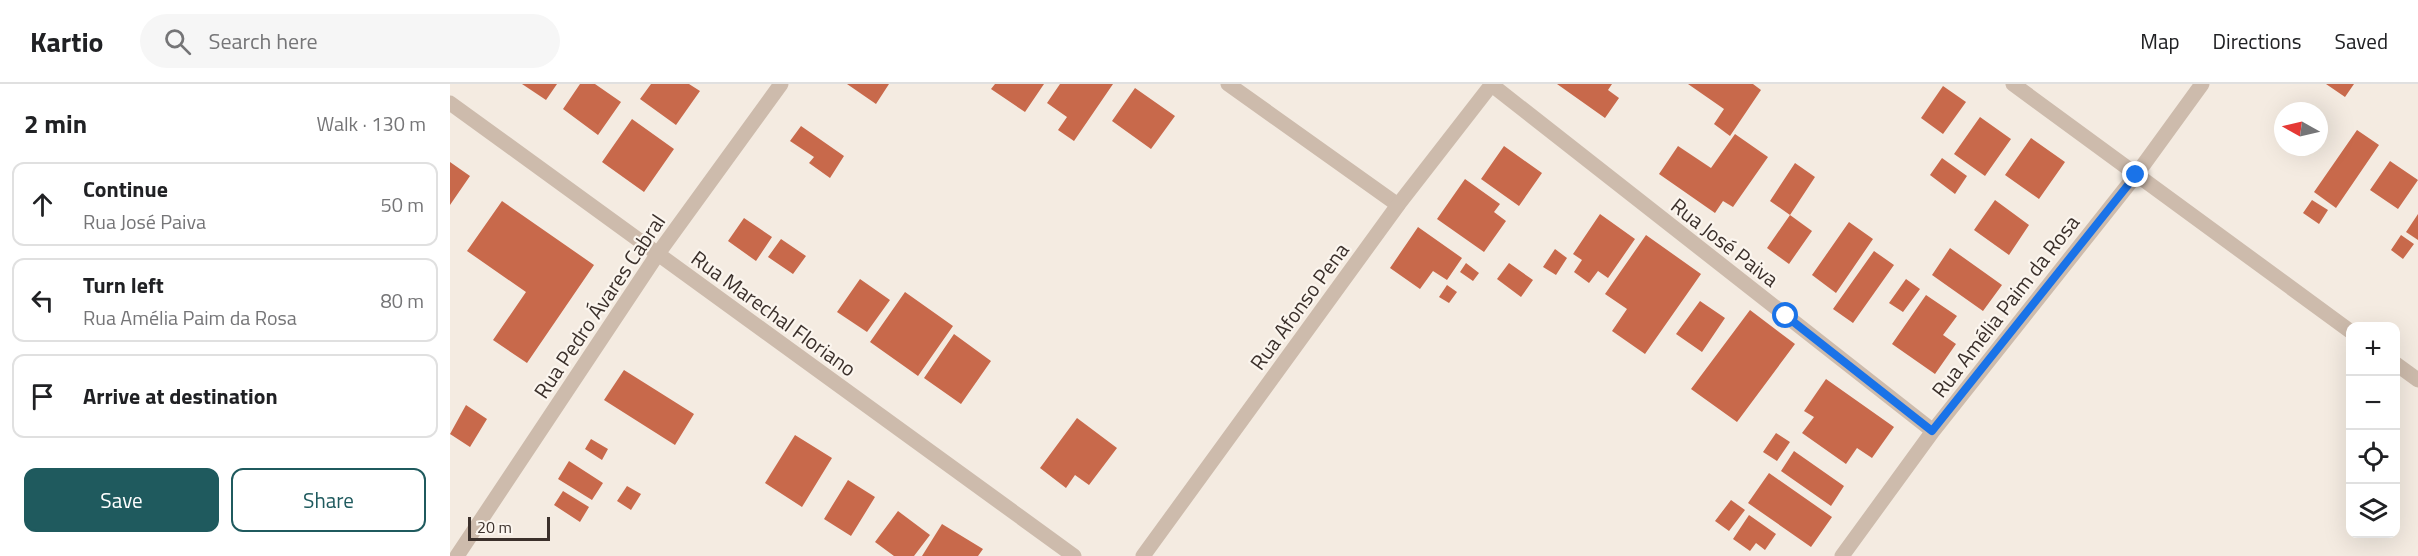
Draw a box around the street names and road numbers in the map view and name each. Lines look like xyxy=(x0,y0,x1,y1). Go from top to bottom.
street label: Rua José Paiva xyxy=(1664,190,1786,295)
street label: Rua Pedro Ávares Cabral xyxy=(525,207,673,405)
street label: Rua Amélia Paim da Rosa xyxy=(1923,207,2087,404)
street label: Rua Afonso Pena xyxy=(1242,235,1357,376)
street label: Rua Marechal Floriano xyxy=(685,242,863,384)

